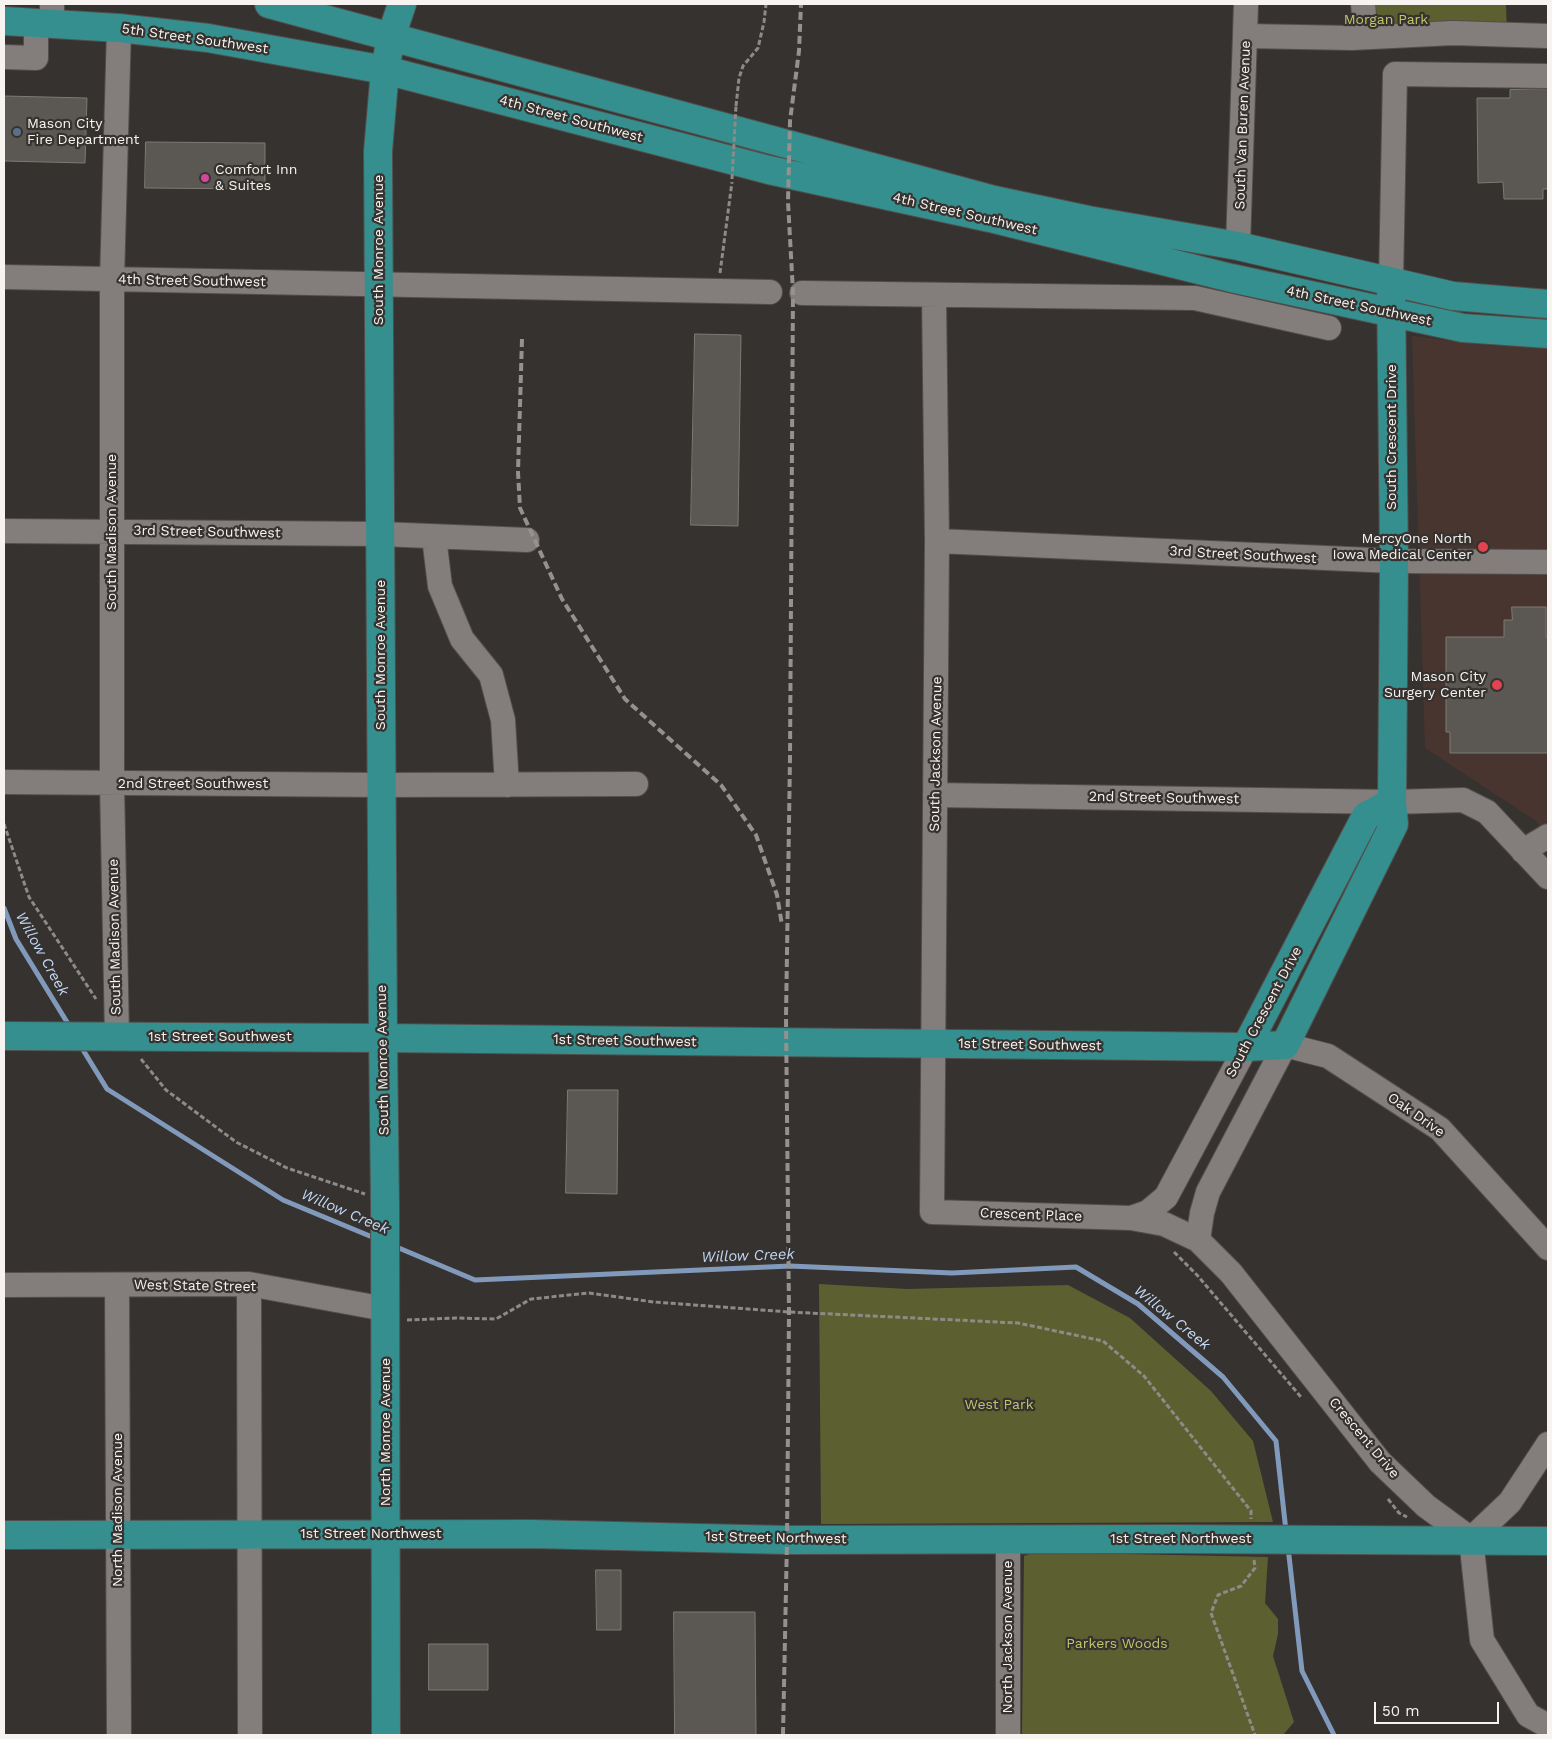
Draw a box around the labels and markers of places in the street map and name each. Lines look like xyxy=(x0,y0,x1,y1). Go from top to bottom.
place label: Mason City Fire Department xyxy=(27,116,139,148)
marker: Mason City Fire Department xyxy=(11,126,23,138)
place label: Comfort Inn & Suites xyxy=(215,162,297,194)
marker: Comfort Inn & Suites xyxy=(199,172,211,184)
place label: MercyOne North Iowa Medical Center xyxy=(1332,531,1472,564)
marker: MercyOne North Iowa Medical Center xyxy=(1476,540,1490,554)
place label: Mason City Surgery Center xyxy=(1384,669,1486,702)
marker: Mason City Surgery Center xyxy=(1490,678,1504,692)

